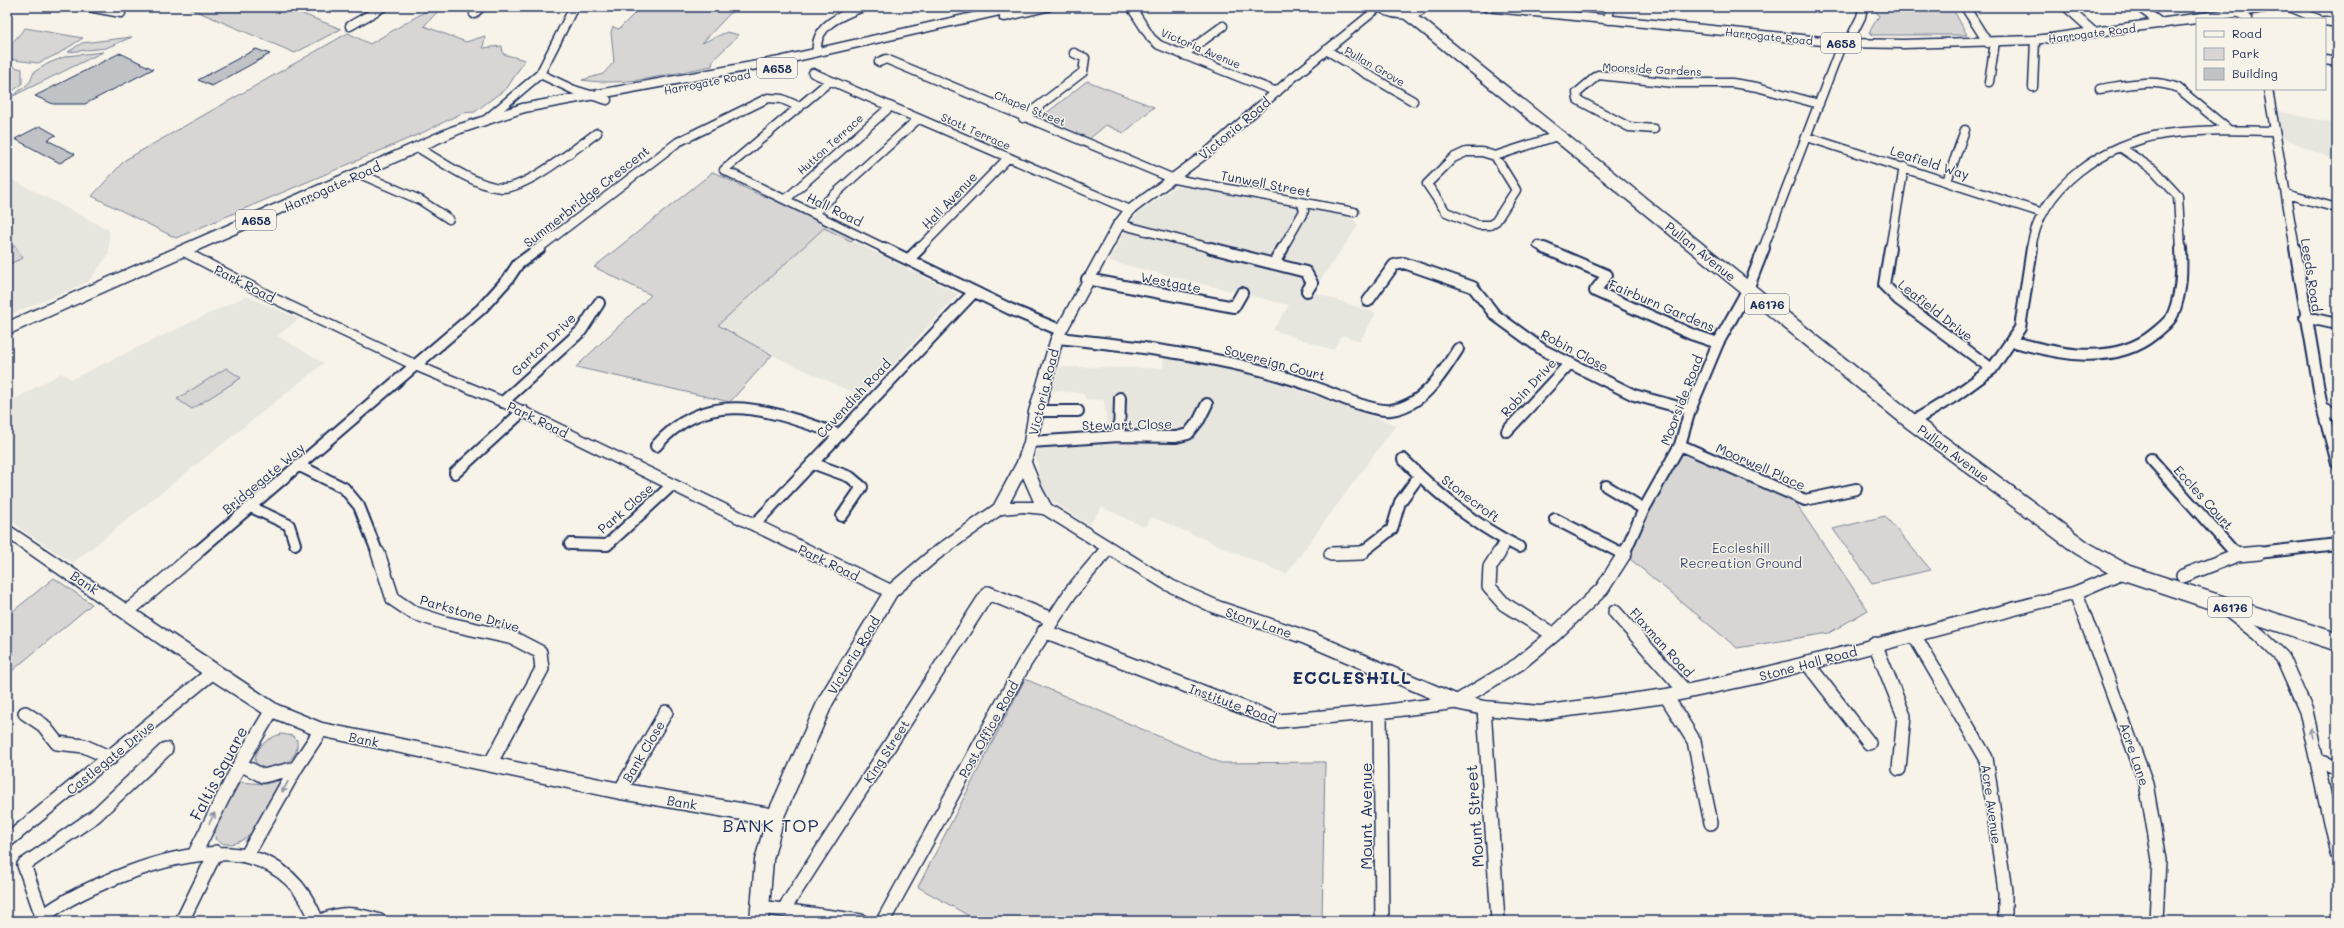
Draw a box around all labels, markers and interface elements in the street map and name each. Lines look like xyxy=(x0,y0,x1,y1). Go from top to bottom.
legend xyxy=(2196,18,2326,90)
street label: Harrogate Road xyxy=(2047,20,2137,46)
street label: Victoria Avenue xyxy=(1159,24,1243,72)
street label: Harrogate Road xyxy=(1724,24,1814,48)
text: Road xyxy=(2232,25,2262,41)
road number: A658 xyxy=(1821,33,1861,53)
street label: Pullan Grove xyxy=(1342,43,1408,89)
text: Park xyxy=(2232,45,2259,61)
road number: A658 xyxy=(757,58,797,78)
street label: Moorside Gardens xyxy=(1602,59,1702,79)
text: Building xyxy=(2232,65,2278,81)
street label: Harrogate Road xyxy=(662,66,752,98)
street label: Chapel Street xyxy=(992,87,1068,129)
street label: Victoria Road xyxy=(1195,93,1273,163)
street label: Stott Terrace xyxy=(939,109,1013,153)
street label: Hutton Terrace xyxy=(794,110,866,178)
street label: Summerbridge Crescent xyxy=(520,141,653,251)
street label: Leafield Way xyxy=(1888,141,1972,183)
street label: Harrogate Road xyxy=(281,157,383,215)
street label: Tunwell Street xyxy=(1219,166,1313,200)
street label: Hall Avenue xyxy=(918,168,980,232)
street label: Hall Road xyxy=(804,188,866,230)
road number: A658 xyxy=(236,210,276,230)
street label: Pullan Avenue xyxy=(1662,217,1740,285)
street label: Leeds Road xyxy=(2298,237,2326,313)
street label: Park Road xyxy=(212,260,278,306)
street label: Westgate xyxy=(1139,268,1203,296)
street label: Fairburn Gardens xyxy=(1607,275,1717,335)
street label: Leafield Drive xyxy=(1895,276,1977,344)
road number: A6176 xyxy=(1745,294,1789,314)
street label: Garton Drive xyxy=(507,309,579,379)
street label: Robin Close xyxy=(1538,325,1612,375)
street label: Sovereign Court xyxy=(1223,340,1328,384)
street label: Victoria Road xyxy=(1024,347,1062,437)
street label: Moorside Road xyxy=(1656,352,1706,448)
street label: Robin Drive xyxy=(1497,354,1559,420)
street label: Cavendish Road xyxy=(812,355,894,441)
street label: Park Road xyxy=(505,397,571,441)
street label: Stewart Close xyxy=(1082,415,1172,433)
street label: Pullan Avenue xyxy=(1915,420,1993,486)
street label: Bridgegate Way xyxy=(218,438,308,517)
street label: Moorwell Place xyxy=(1714,439,1808,493)
street label: Eccles Court xyxy=(2171,461,2238,533)
street label: Stonecroft xyxy=(1438,471,1504,526)
street label: Park Close xyxy=(594,479,656,537)
park label: Eccleshill Recreation Ground xyxy=(1680,539,1802,571)
street label: Park Road xyxy=(796,540,862,584)
street label: Bank xyxy=(68,566,102,598)
street label: Parkstone Drive xyxy=(418,591,522,635)
road number: A6176 xyxy=(2208,597,2252,617)
street label: Stony Lane xyxy=(1224,603,1294,641)
street label: Flaxman Road xyxy=(1626,604,1698,680)
street label: Victoria Road xyxy=(823,613,883,697)
street label: Stone Hall Road xyxy=(1757,642,1859,684)
district label: ECCLESHILL xyxy=(1292,666,1412,688)
street label: Post Office Road xyxy=(954,677,1022,781)
street label: Institute Road xyxy=(1187,679,1279,727)
street label: Castlegate Drive xyxy=(62,716,158,798)
street label: King Street xyxy=(859,716,913,786)
street label: Bank Close xyxy=(618,717,668,785)
street label: Acre Lane xyxy=(2116,720,2154,788)
street label: Faltis Square xyxy=(184,722,252,824)
one-way arrow xyxy=(2307,727,2315,740)
street label: Bank xyxy=(347,728,381,750)
street label: Mount Avenue xyxy=(1355,762,1376,870)
street label: Acre Avenue xyxy=(1978,763,2006,845)
street label: Mount Street xyxy=(1460,764,1488,868)
one-way arrow xyxy=(281,781,289,793)
street label: Bank xyxy=(666,791,698,813)
one-way arrow xyxy=(209,812,216,824)
district label: BANK TOP xyxy=(723,813,819,837)

